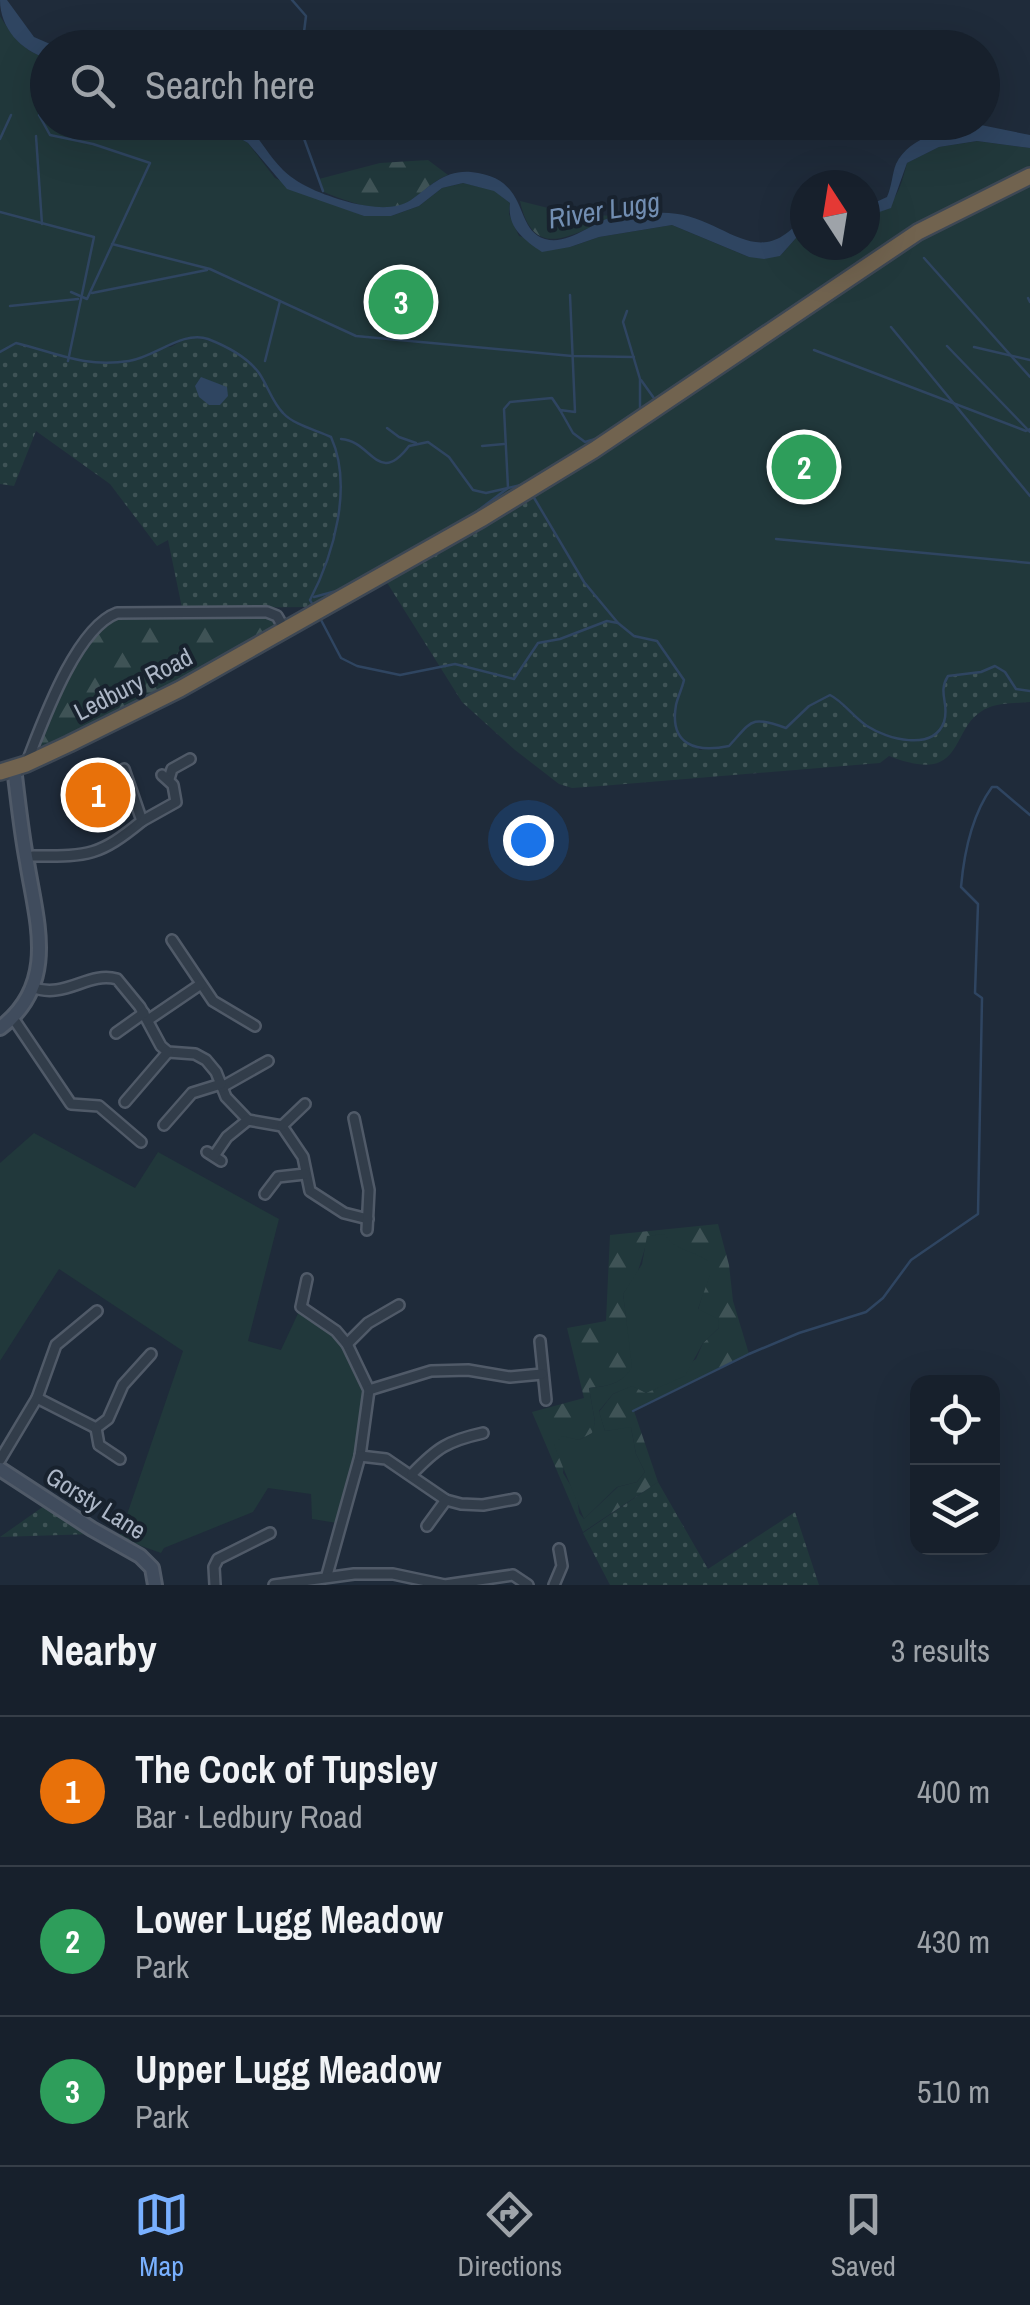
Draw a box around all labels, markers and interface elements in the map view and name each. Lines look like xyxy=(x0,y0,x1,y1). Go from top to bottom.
search box xyxy=(30,30,1000,140)
icon: search xyxy=(65,58,120,113)
text: Search here xyxy=(145,60,315,111)
north arrow xyxy=(790,170,880,260)
water label: River Lugg xyxy=(546,182,663,238)
pin: 3 xyxy=(368,264,434,340)
pin: 2 xyxy=(772,430,836,504)
street label: Ledbury Road xyxy=(68,640,198,728)
pin: 1 xyxy=(66,758,130,832)
your location xyxy=(503,815,554,866)
map controls xyxy=(910,1375,1000,1555)
button: locate xyxy=(910,1375,1000,1465)
street label: Gorsty Lane xyxy=(40,1459,152,1547)
button: layers xyxy=(910,1465,1000,1555)
text: Nearby xyxy=(40,1622,157,1678)
text: 3 results xyxy=(891,1629,990,1672)
text: The Cock of Tupsley xyxy=(135,1744,437,1795)
text: 1 xyxy=(65,1770,80,1813)
text: 400 m xyxy=(917,1770,990,1813)
text: Bar · Ledbury Road xyxy=(135,1795,363,1838)
text: Lower Lugg Meadow xyxy=(135,1894,443,1945)
text: 2 xyxy=(65,1920,80,1963)
text: 430 m xyxy=(917,1920,990,1963)
text: Park xyxy=(135,1945,189,1988)
text: Upper Lugg Meadow xyxy=(135,2044,441,2095)
text: 3 xyxy=(65,2070,80,2113)
text: 510 m xyxy=(917,2070,990,2113)
text: Park xyxy=(135,2095,189,2138)
tab: Map xyxy=(134,2187,189,2285)
tab: Directions xyxy=(458,2187,562,2285)
tab: Saved xyxy=(831,2187,896,2285)

